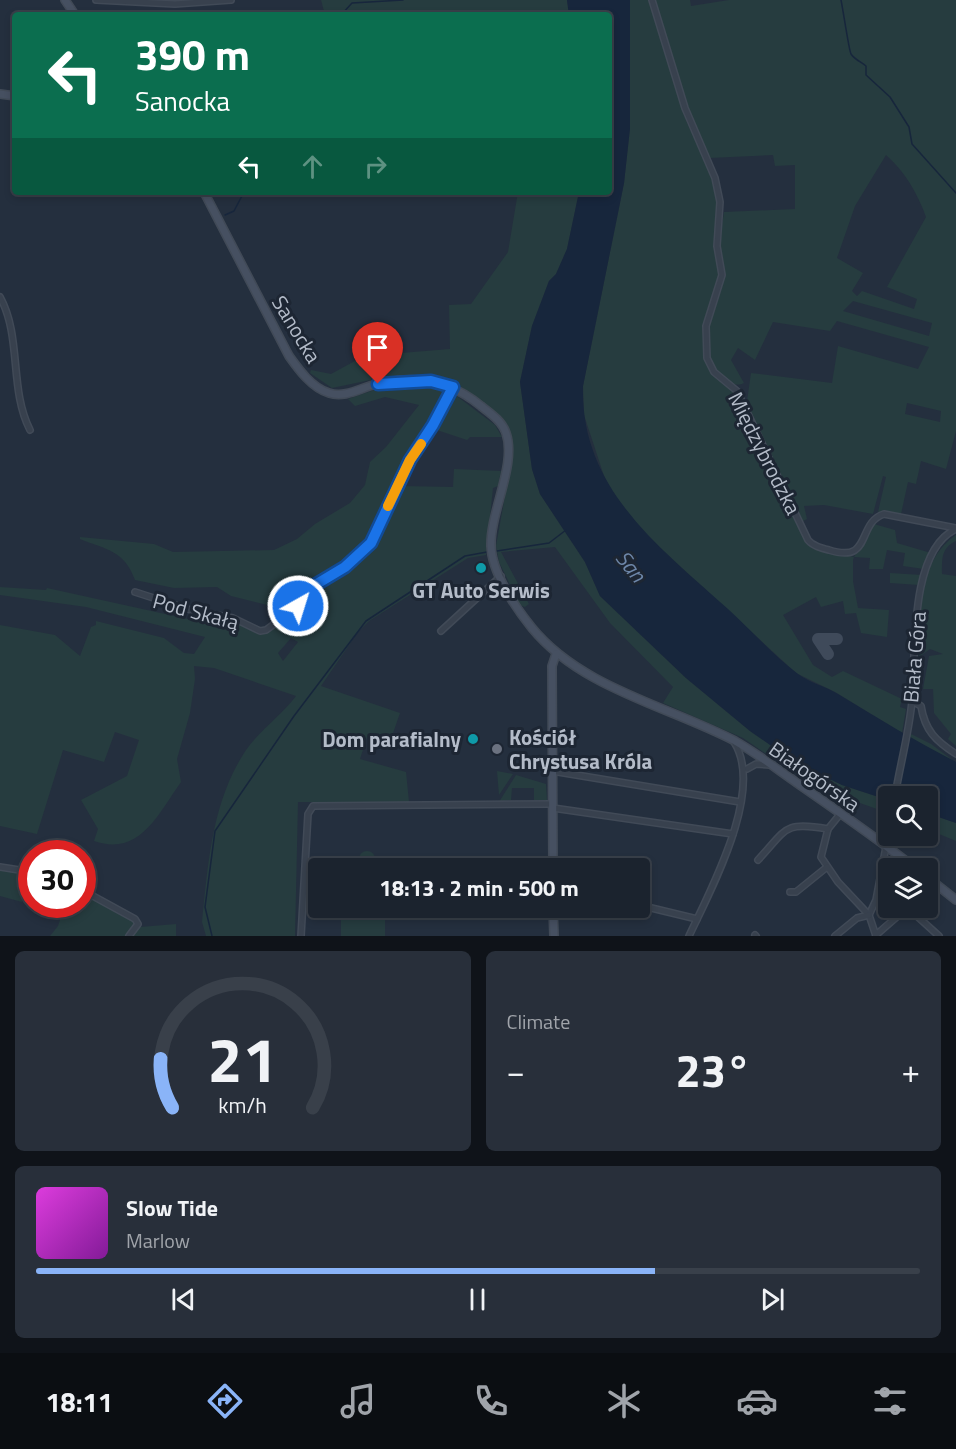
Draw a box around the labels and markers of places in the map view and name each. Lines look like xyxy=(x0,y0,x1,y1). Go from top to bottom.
pin xyxy=(352,322,403,384)
marker: GT Auto Serwis xyxy=(474,561,488,575)
place label: GT Auto Serwis xyxy=(412,574,550,606)
place label: Kościół Chrystusa Króla xyxy=(509,721,653,777)
place label: Dom parafialny xyxy=(322,723,461,755)
marker: Dom parafialny xyxy=(466,732,480,746)
marker: Kościół Chrystusa Króla xyxy=(490,742,504,756)

